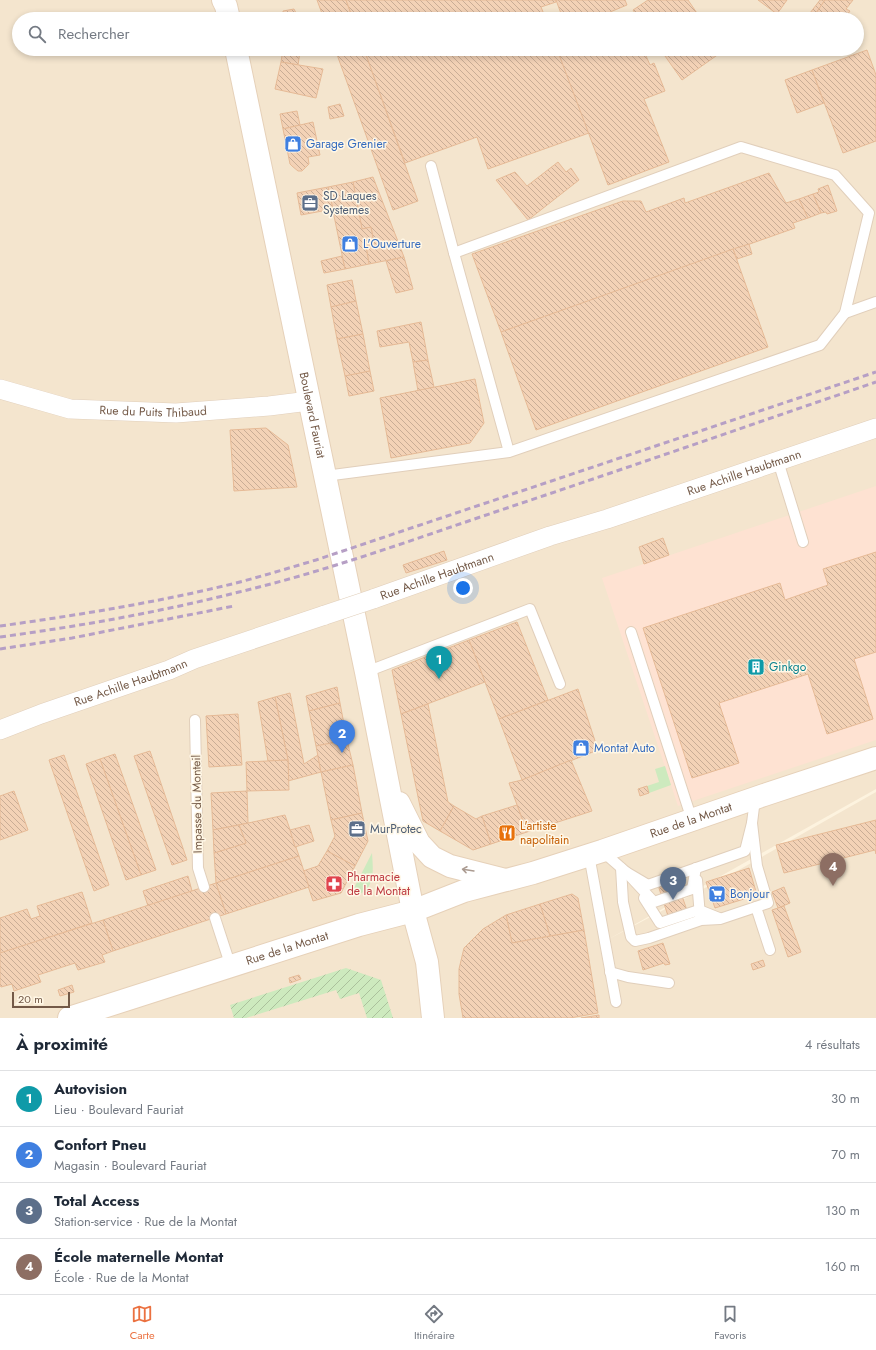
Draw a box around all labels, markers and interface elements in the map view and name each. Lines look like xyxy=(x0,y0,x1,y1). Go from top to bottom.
search box xyxy=(12,12,864,56)
icon: search xyxy=(26,23,48,45)
text: Rechercher xyxy=(58,23,130,45)
shop icon: Garage Grenier xyxy=(283,134,303,154)
place label: Garage Grenier xyxy=(306,135,388,153)
place label: SD Laques Systemes xyxy=(323,187,377,219)
office icon: SD Laques Systemes xyxy=(300,193,320,213)
shop icon: L'Ouverture xyxy=(340,234,360,254)
place label: L'Ouverture xyxy=(363,235,421,253)
street label: Boulevard Fauriat xyxy=(295,370,330,460)
street label: Rue du Puits Thibaud xyxy=(99,401,207,422)
street label: Rue Achille Haubtmann xyxy=(685,445,803,500)
street label: Rue Achille Haubtmann xyxy=(378,548,496,605)
your location xyxy=(453,578,473,598)
pin: 1 xyxy=(426,646,452,679)
street label: Rue Achille Haubtmann xyxy=(71,654,190,711)
building icon: Ginkgo xyxy=(746,657,766,677)
place label: Ginkgo xyxy=(769,658,807,676)
pin: 2 xyxy=(329,720,355,753)
shop icon: Montat Auto xyxy=(571,738,591,758)
place label: Montat Auto xyxy=(594,739,656,757)
street label: Impasse du Monteil xyxy=(187,755,207,853)
street label: Rue de la Montat xyxy=(647,798,735,843)
place label: L'artiste napolitain xyxy=(520,817,569,849)
office icon: MurProtec xyxy=(347,819,367,839)
place label: MurProtec xyxy=(370,820,422,838)
restaurant icon: L'artiste napolitain xyxy=(497,823,517,843)
pin: 4 xyxy=(820,853,846,886)
one-way arrow xyxy=(462,866,475,874)
pin: 3 xyxy=(660,867,686,900)
place label: Pharmacie de la Montat xyxy=(347,868,410,900)
pharmacy icon: Pharmacie de la Montat xyxy=(324,874,344,894)
supermarket icon: Bonjour xyxy=(707,884,727,904)
place label: Bonjour xyxy=(730,885,770,903)
street label: Rue de la Montat xyxy=(243,926,331,970)
scale bar xyxy=(12,990,70,1009)
text: 20 m xyxy=(18,991,43,1007)
text: À proximité xyxy=(16,1032,108,1056)
text: 4 résultats xyxy=(805,1035,860,1054)
text: Autovision xyxy=(54,1078,127,1100)
text: 1 xyxy=(26,1089,32,1108)
text: 30 m xyxy=(831,1089,860,1108)
text: Lieu · Boulevard Fauriat xyxy=(54,1100,183,1119)
text: Confort Pneu xyxy=(54,1134,146,1156)
text: 2 xyxy=(25,1145,33,1164)
text: 70 m xyxy=(831,1145,860,1164)
text: Magasin · Boulevard Fauriat xyxy=(54,1156,206,1175)
text: Total Access xyxy=(54,1190,139,1212)
text: 3 xyxy=(25,1201,33,1220)
text: 130 m xyxy=(825,1201,860,1220)
text: Station-service · Rue de la Montat xyxy=(54,1212,237,1231)
text: École maternelle Montat xyxy=(54,1246,223,1268)
text: 4 xyxy=(24,1257,34,1276)
text: 160 m xyxy=(825,1257,860,1276)
text: École · Rue de la Montat xyxy=(54,1268,189,1287)
tab: Carte xyxy=(130,1303,155,1343)
tab: Itinéraire xyxy=(414,1303,455,1343)
tab: Favoris xyxy=(714,1303,746,1343)

